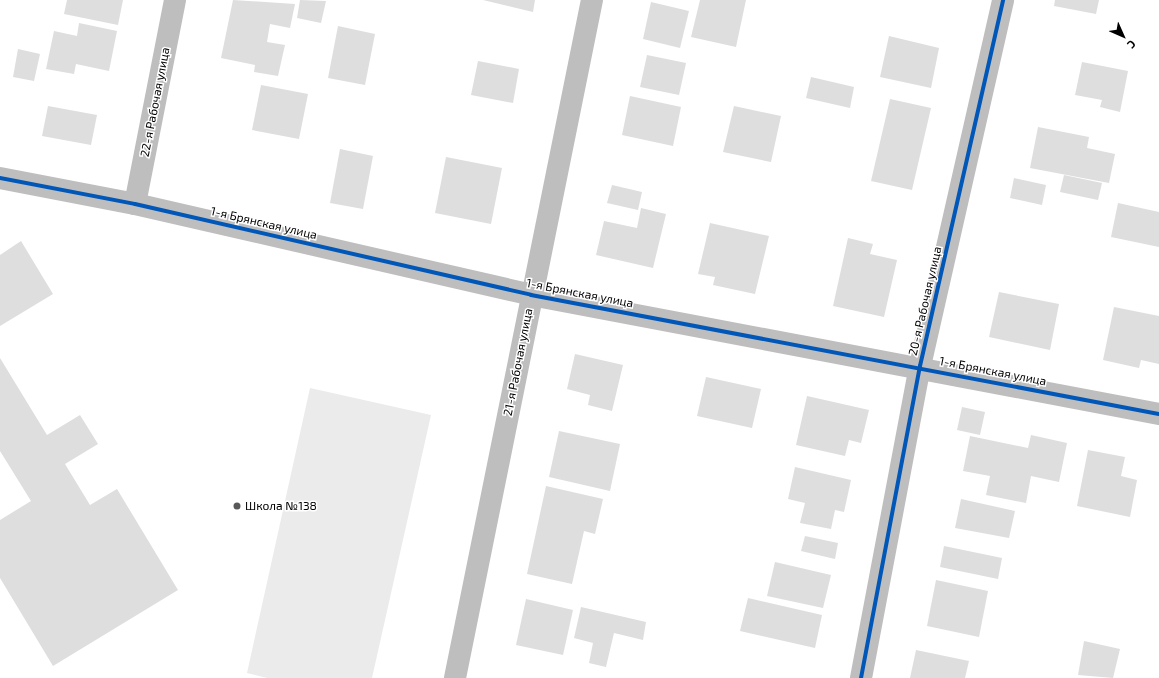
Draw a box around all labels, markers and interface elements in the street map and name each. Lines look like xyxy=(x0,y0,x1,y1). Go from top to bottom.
north arrow xyxy=(1103,16,1143,56)
text: С xyxy=(1125,38,1139,52)
street label: 22-я Рабочая улица xyxy=(137,46,173,158)
street label: 1-я Брянская улица xyxy=(209,204,319,242)
street label: 20-я Рабочая улица xyxy=(905,245,945,357)
street label: 1-я Брянская улица xyxy=(525,276,635,310)
street label: 21-я Рабочая улица xyxy=(501,307,535,417)
street label: 1-я Брянская улица xyxy=(938,354,1048,388)
place label: Школа №138 xyxy=(245,499,317,513)
marker: Школа №138 xyxy=(232,501,242,511)

